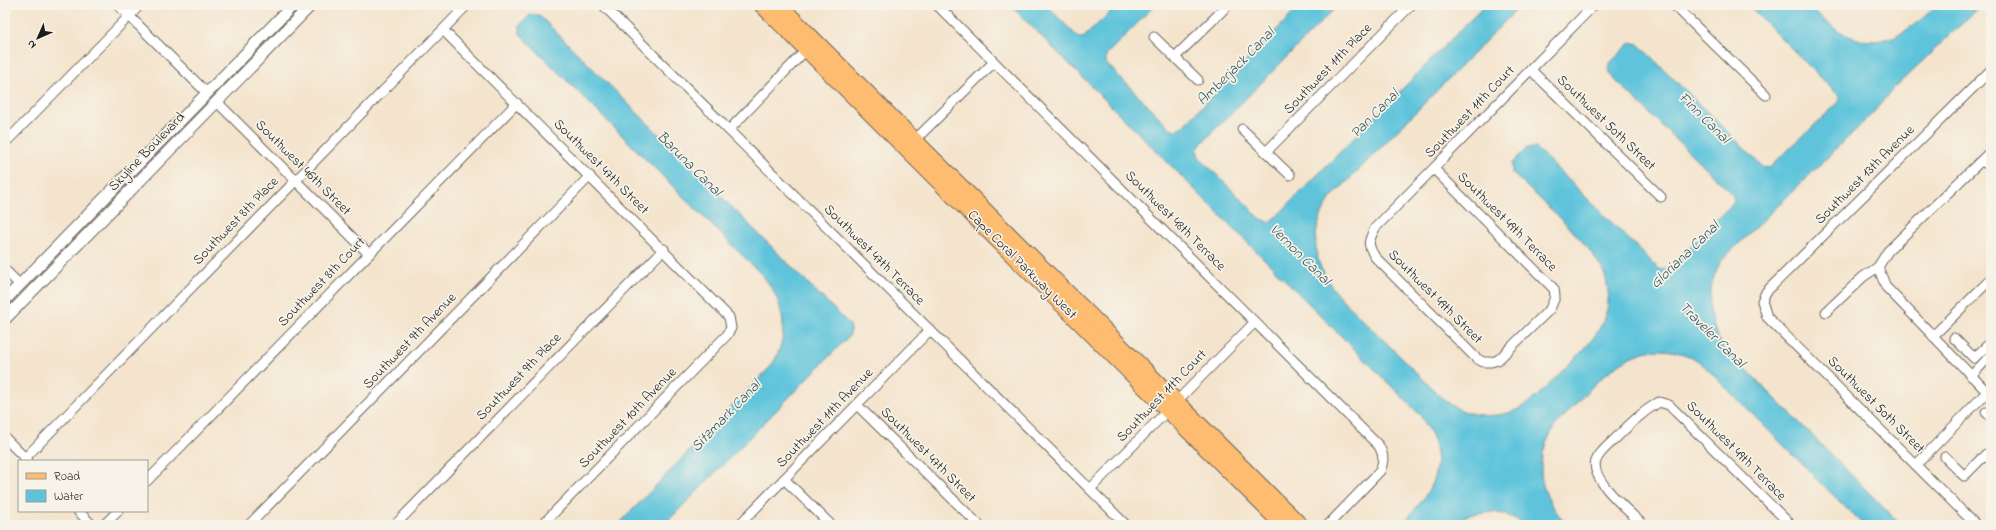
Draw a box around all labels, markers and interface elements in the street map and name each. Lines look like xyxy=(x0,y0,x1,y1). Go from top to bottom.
north arrow xyxy=(18,18,58,58)
street label: Southwest 11th Place xyxy=(1279,18,1378,119)
water label: Amberjack Canal xyxy=(1192,21,1282,111)
text: N xyxy=(23,36,40,53)
street label: Southwest 11th Court xyxy=(1420,61,1520,163)
street label: Southwest 50th Street xyxy=(1552,70,1660,176)
water label: Pan Canal xyxy=(1346,83,1406,143)
water label: Finn Canal xyxy=(1673,87,1737,151)
street label: Skyline Boulevard xyxy=(104,108,191,197)
street label: Southwest 47th Street xyxy=(548,114,654,220)
street label: Southwest 46th Street xyxy=(250,115,356,221)
street label: Southwest 13th Avenue xyxy=(1810,120,1920,230)
water label: Baruna Canal xyxy=(651,126,729,204)
street label: Southwest 48th Terrace xyxy=(1120,166,1231,277)
street label: Southwest 49th Terrace xyxy=(1452,167,1562,277)
street label: Southwest 8th Place xyxy=(188,171,284,270)
street label: Southwest 47th Terrace xyxy=(819,200,930,311)
street label: Cape Coral Parkway West xyxy=(962,205,1082,326)
water label: Gloriana Canal xyxy=(1645,215,1726,294)
water label: Vernon Canal xyxy=(1264,219,1337,292)
street label: Southwest 8th Court xyxy=(273,232,371,332)
street label: Southwest 49th Street xyxy=(1383,245,1487,349)
street label: Southwest 9th Avenue xyxy=(358,287,462,394)
water label: Traveler Canal xyxy=(1674,297,1752,375)
street label: Southwest 9th Place xyxy=(471,328,567,426)
street label: Southwest 11th Court xyxy=(1112,345,1212,447)
street label: Southwest 50th Street xyxy=(1822,351,1930,459)
street label: Southwest 10th Avenue xyxy=(574,362,682,473)
street label: Southwest 11th Avenue xyxy=(772,363,879,473)
water label: Sitzmark Canal xyxy=(686,373,768,457)
street label: Southwest 49th Terrace xyxy=(1681,396,1791,506)
street label: Southwest 47th Street xyxy=(875,402,981,508)
legend xyxy=(18,460,148,512)
text: Road xyxy=(54,468,80,486)
text: Water xyxy=(54,488,83,506)

